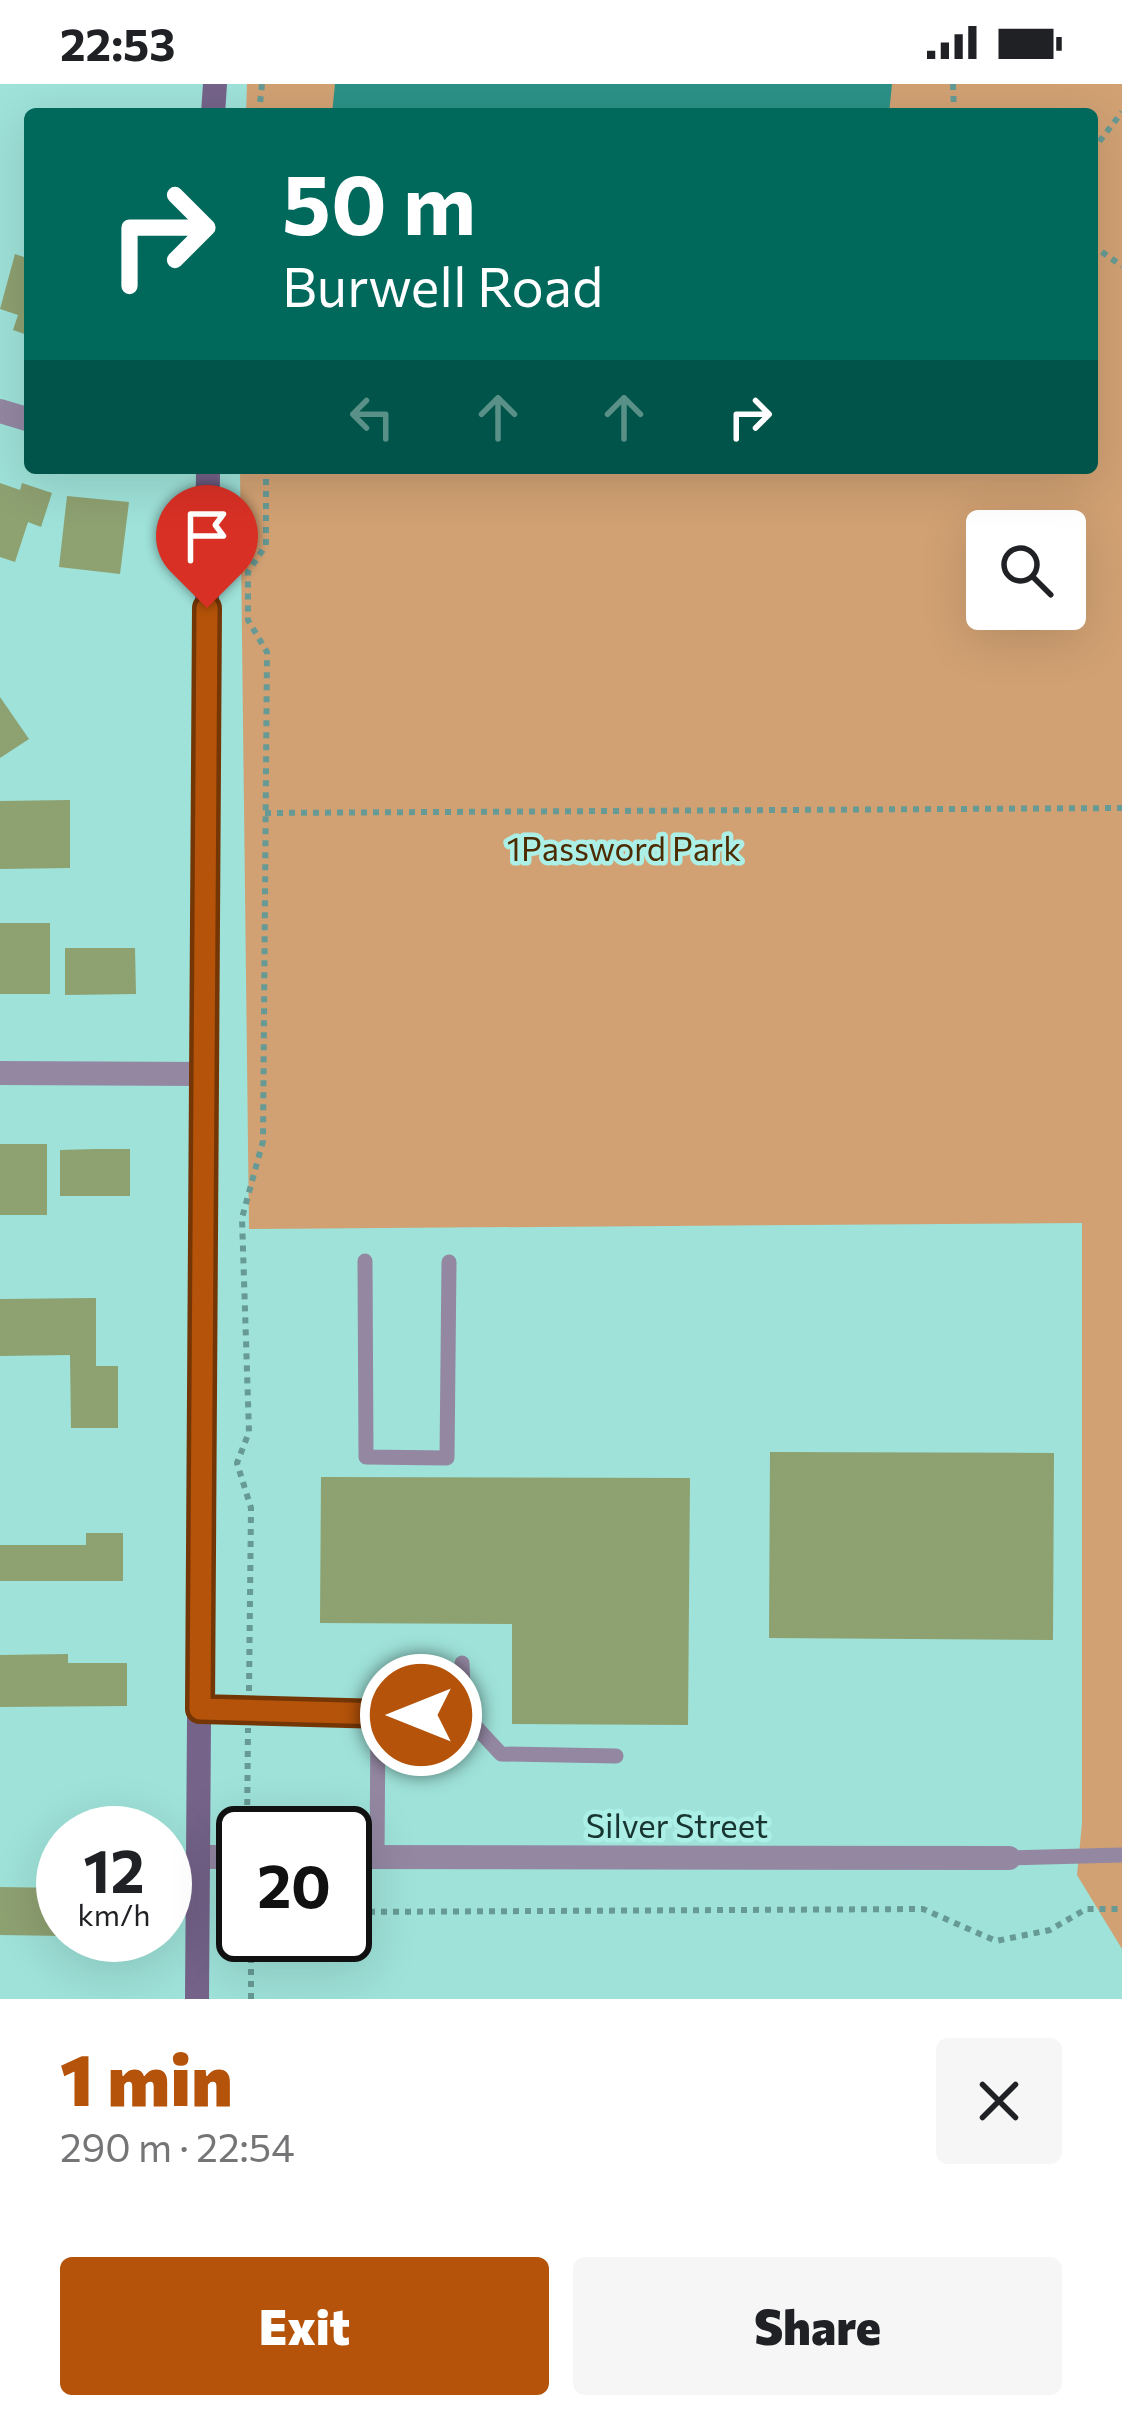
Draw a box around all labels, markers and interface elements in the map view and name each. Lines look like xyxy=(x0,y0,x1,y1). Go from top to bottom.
text: 22:53 xyxy=(60,15,176,70)
text: 50 m xyxy=(282,150,476,252)
icon: right xyxy=(84,156,240,312)
text: Burwell Road xyxy=(282,252,603,318)
icon: left xyxy=(339,384,405,450)
icon: ahead xyxy=(465,384,531,450)
icon: ahead xyxy=(591,384,657,450)
icon: right xyxy=(717,384,783,450)
pin xyxy=(156,485,258,608)
icon: arrive xyxy=(174,503,240,569)
map controls xyxy=(966,510,1086,630)
button: search xyxy=(966,510,1086,630)
park label: 1Password Park xyxy=(507,827,741,868)
position arrow xyxy=(358,1652,484,1778)
street label: Silver Street xyxy=(586,1804,768,1845)
speed limit sign: 20 xyxy=(216,1806,372,1962)
text: 12 xyxy=(83,1832,145,1905)
text: km/h xyxy=(78,1895,150,1932)
text: 1 min xyxy=(60,2033,233,2121)
button: close xyxy=(936,2038,1062,2164)
text: 290 m · 22:54 xyxy=(60,2122,295,2170)
button: Exit xyxy=(60,2257,549,2395)
button: Share xyxy=(573,2257,1062,2395)

